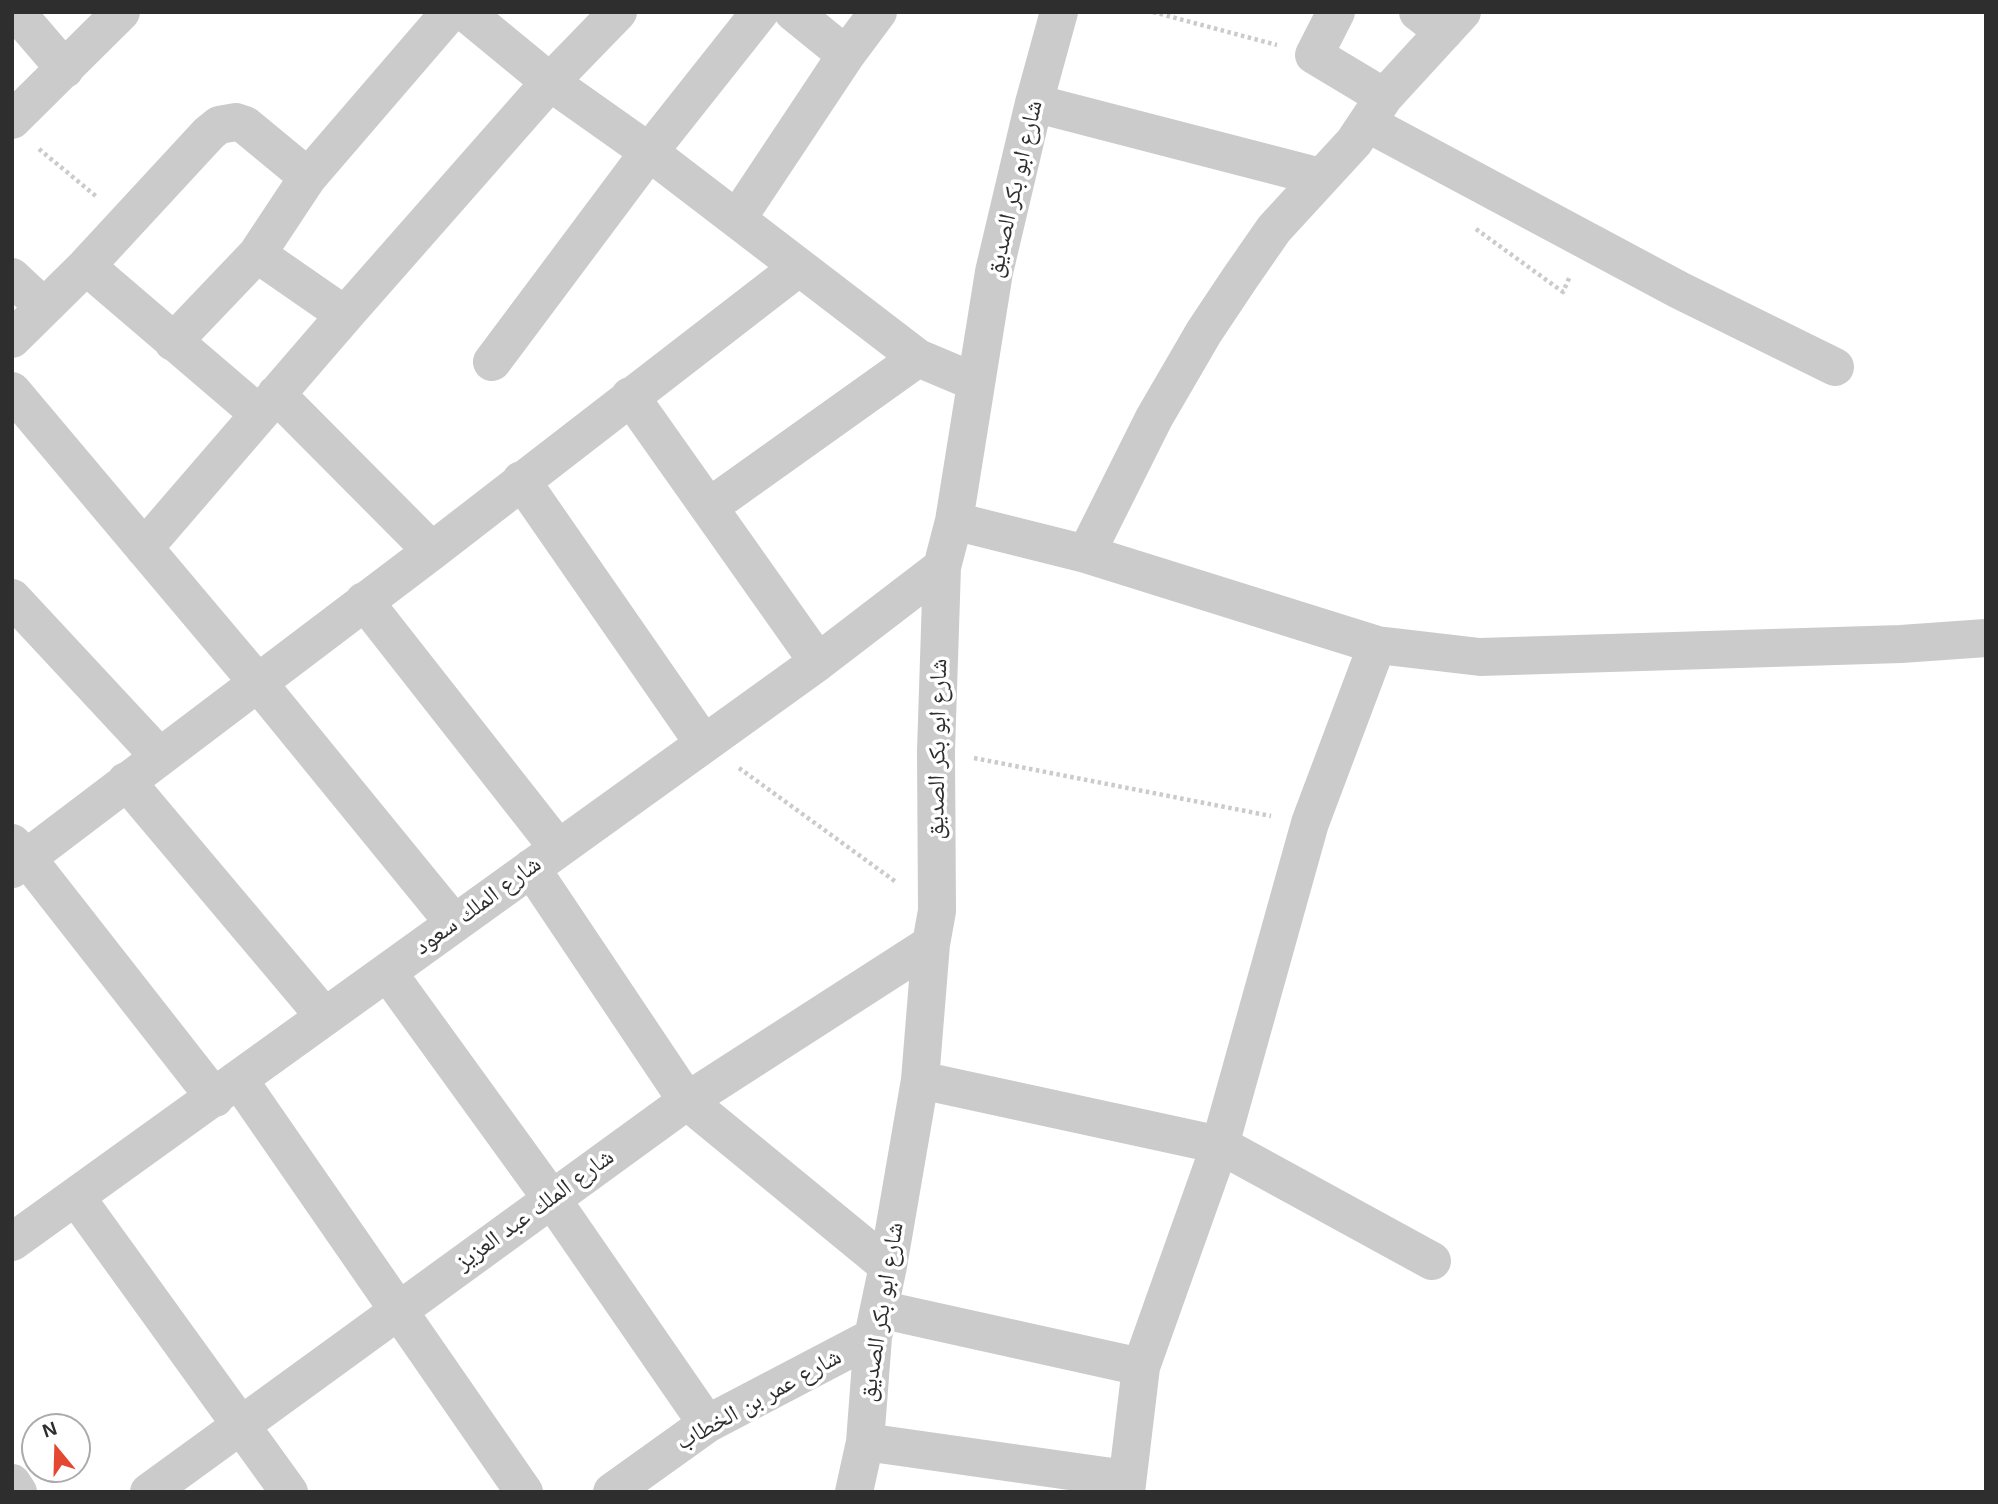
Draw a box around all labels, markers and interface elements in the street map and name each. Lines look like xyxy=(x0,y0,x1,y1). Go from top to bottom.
street label: شارع ابو بكر الصديق xyxy=(981,98,1049,280)
street label: شارع ابو بكر الصديق xyxy=(922,658,954,840)
street label: شارع الملك سعود xyxy=(409,850,547,962)
street label: شارع الملك عبد العزيز xyxy=(450,1143,620,1277)
street label: شارع ابو بكر الصديق xyxy=(854,1220,910,1404)
street label: شارع عمر بن الخطاب xyxy=(671,1343,847,1457)
north arrow xyxy=(21,1413,91,1483)
text: N xyxy=(40,1417,60,1442)

